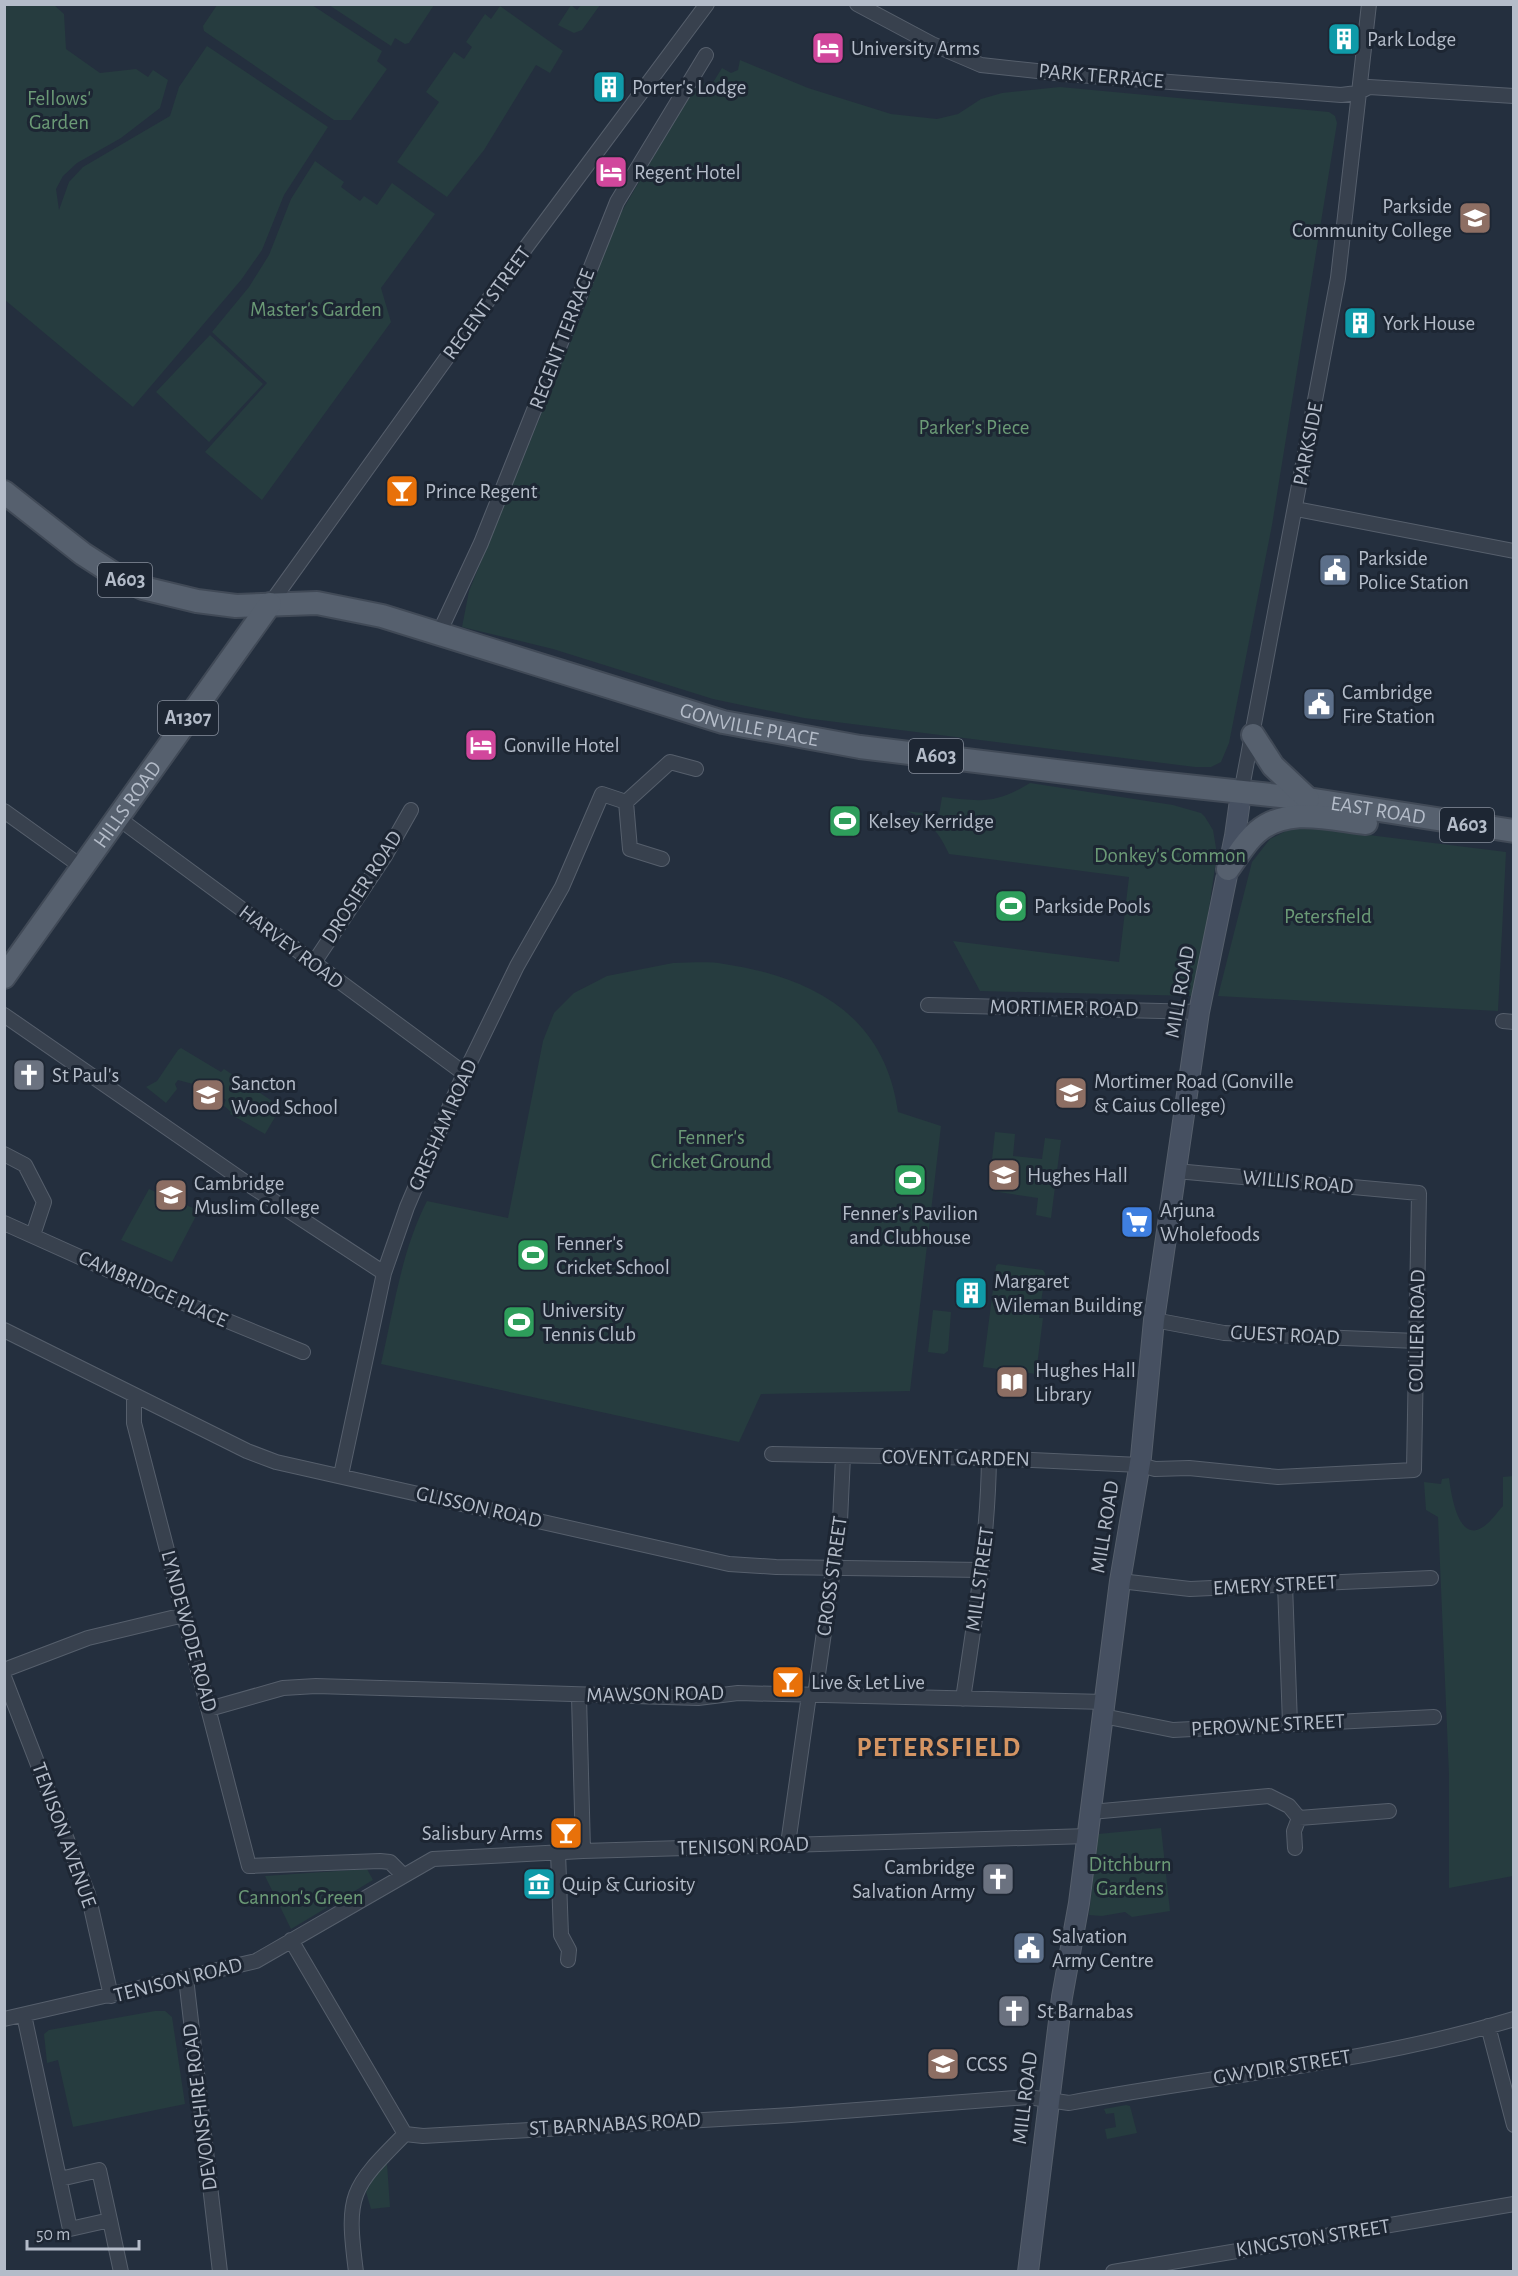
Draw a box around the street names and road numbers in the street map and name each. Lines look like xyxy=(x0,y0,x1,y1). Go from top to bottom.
street label: PARK TERRACE xyxy=(1038,60,1164,92)
street label: REGENT STREET xyxy=(439,243,535,363)
street label: REGENT TERRACE xyxy=(526,266,598,412)
street label: PARKSIDE xyxy=(1290,401,1326,487)
road number: A603 xyxy=(98,563,152,597)
street label: GONVILLE PLACE xyxy=(678,699,820,750)
road number: A1307 xyxy=(158,701,218,735)
road number: A603 xyxy=(909,739,963,773)
street label: HILLS ROAD xyxy=(89,757,165,852)
street label: EAST ROAD xyxy=(1329,792,1427,828)
road number: A603 xyxy=(1440,808,1494,842)
street label: DROSIER ROAD xyxy=(318,827,406,947)
street label: HARVEY ROAD xyxy=(235,901,347,993)
street label: MILL ROAD xyxy=(1162,944,1198,1040)
street label: MORTIMER ROAD xyxy=(989,996,1139,1020)
street label: GRESHAM ROAD xyxy=(405,1056,481,1194)
street label: WILLIS ROAD xyxy=(1242,1167,1354,1197)
street label: CAMBRIDGE PLACE xyxy=(75,1247,231,1331)
street label: COLLIER ROAD xyxy=(1405,1269,1429,1393)
street label: GUEST ROAD xyxy=(1230,1322,1340,1348)
street label: COVENT GARDEN xyxy=(882,1446,1030,1470)
street label: MILL ROAD xyxy=(1087,1479,1123,1575)
street label: GLISSON ROAD xyxy=(414,1482,544,1532)
street label: CROSS STREET xyxy=(813,1515,851,1637)
street label: MILL STREET xyxy=(962,1525,998,1633)
street label: LYNDEWODE ROAD xyxy=(157,1548,221,1714)
street label: EMERY STREET xyxy=(1212,1571,1338,1599)
street label: MAWSON ROAD xyxy=(586,1682,724,1706)
street label: PEROWNE STREET xyxy=(1190,1710,1346,1740)
street label: TENISON AVENUE xyxy=(28,1760,100,1910)
street label: TENISON ROAD xyxy=(677,1833,809,1859)
street label: TENISON ROAD xyxy=(112,1954,244,2006)
street label: DEVONSHIRE ROAD xyxy=(179,2022,221,2192)
street label: GWYDIR STREET xyxy=(1212,2046,1352,2088)
street label: MILL ROAD xyxy=(1009,2050,1041,2146)
street label: ST BARNABAS ROAD xyxy=(529,2109,701,2139)
street label: KINGSTON STREET xyxy=(1234,2215,1392,2261)

